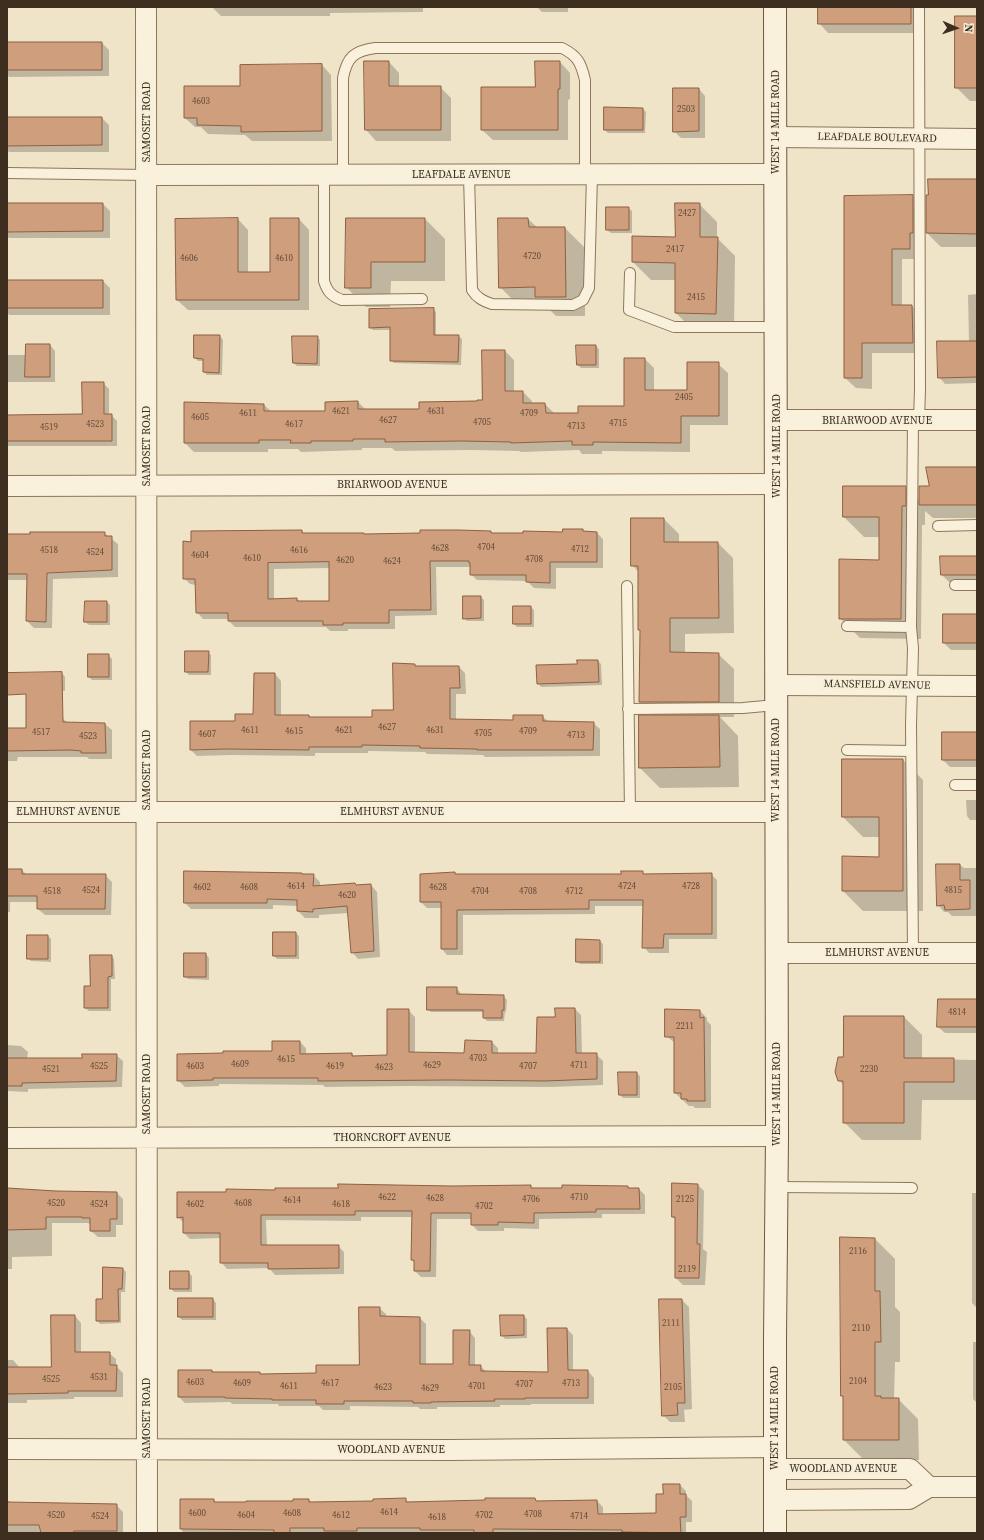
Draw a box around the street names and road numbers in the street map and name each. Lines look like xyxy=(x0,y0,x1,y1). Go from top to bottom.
street label: WEST 14 MILE ROAD xyxy=(769,70,783,174)
street label: SAMOSET ROAD xyxy=(140,82,154,162)
street label: LEAFDALE BOULEVARD xyxy=(817,130,937,146)
street label: LEAFDALE AVENUE xyxy=(412,168,510,182)
street label: WEST 14 MILE ROAD xyxy=(770,394,784,498)
street label: SAMOSET ROAD xyxy=(140,406,154,486)
street label: BRIARWOOD AVENUE xyxy=(822,414,932,428)
street label: BRIARWOOD AVENUE xyxy=(337,478,447,492)
street label: MANSFIELD AVENUE xyxy=(824,677,930,693)
street label: WEST 14 MILE ROAD xyxy=(769,718,783,822)
street label: SAMOSET ROAD xyxy=(140,730,154,810)
street label: ELMHURST AVENUE xyxy=(16,805,120,819)
street label: ELMHURST AVENUE xyxy=(340,805,444,819)
street label: ELMHURST AVENUE xyxy=(825,946,929,960)
street label: WEST 14 MILE ROAD xyxy=(770,1042,784,1146)
street label: SAMOSET ROAD xyxy=(140,1054,154,1134)
street label: THORNCROFT AVENUE xyxy=(333,1131,451,1145)
street label: WEST 14 MILE ROAD xyxy=(768,1366,782,1470)
street label: SAMOSET ROAD xyxy=(140,1378,154,1458)
street label: WOODLAND AVENUE xyxy=(337,1443,445,1457)
street label: WOODLAND AVENUE xyxy=(789,1462,897,1476)

